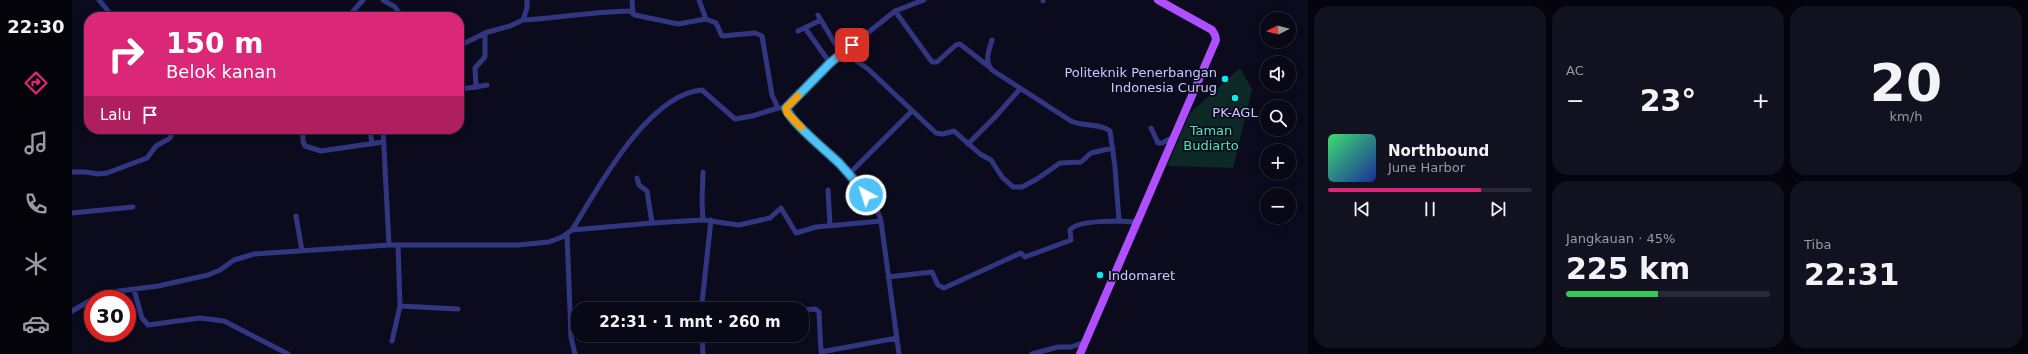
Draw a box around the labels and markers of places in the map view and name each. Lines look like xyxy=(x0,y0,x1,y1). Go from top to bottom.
pin xyxy=(835,28,869,62)
place label: Politeknik Penerbangan Indonesia Curug xyxy=(1064,65,1217,95)
marker: Politeknik Penerbangan Indonesia Curug xyxy=(1220,74,1230,84)
marker: PK-AGL xyxy=(1230,93,1240,103)
place label: PK-AGL xyxy=(1212,105,1258,120)
place label: Indomaret xyxy=(1108,268,1175,283)
marker: Indomaret xyxy=(1095,270,1105,280)

